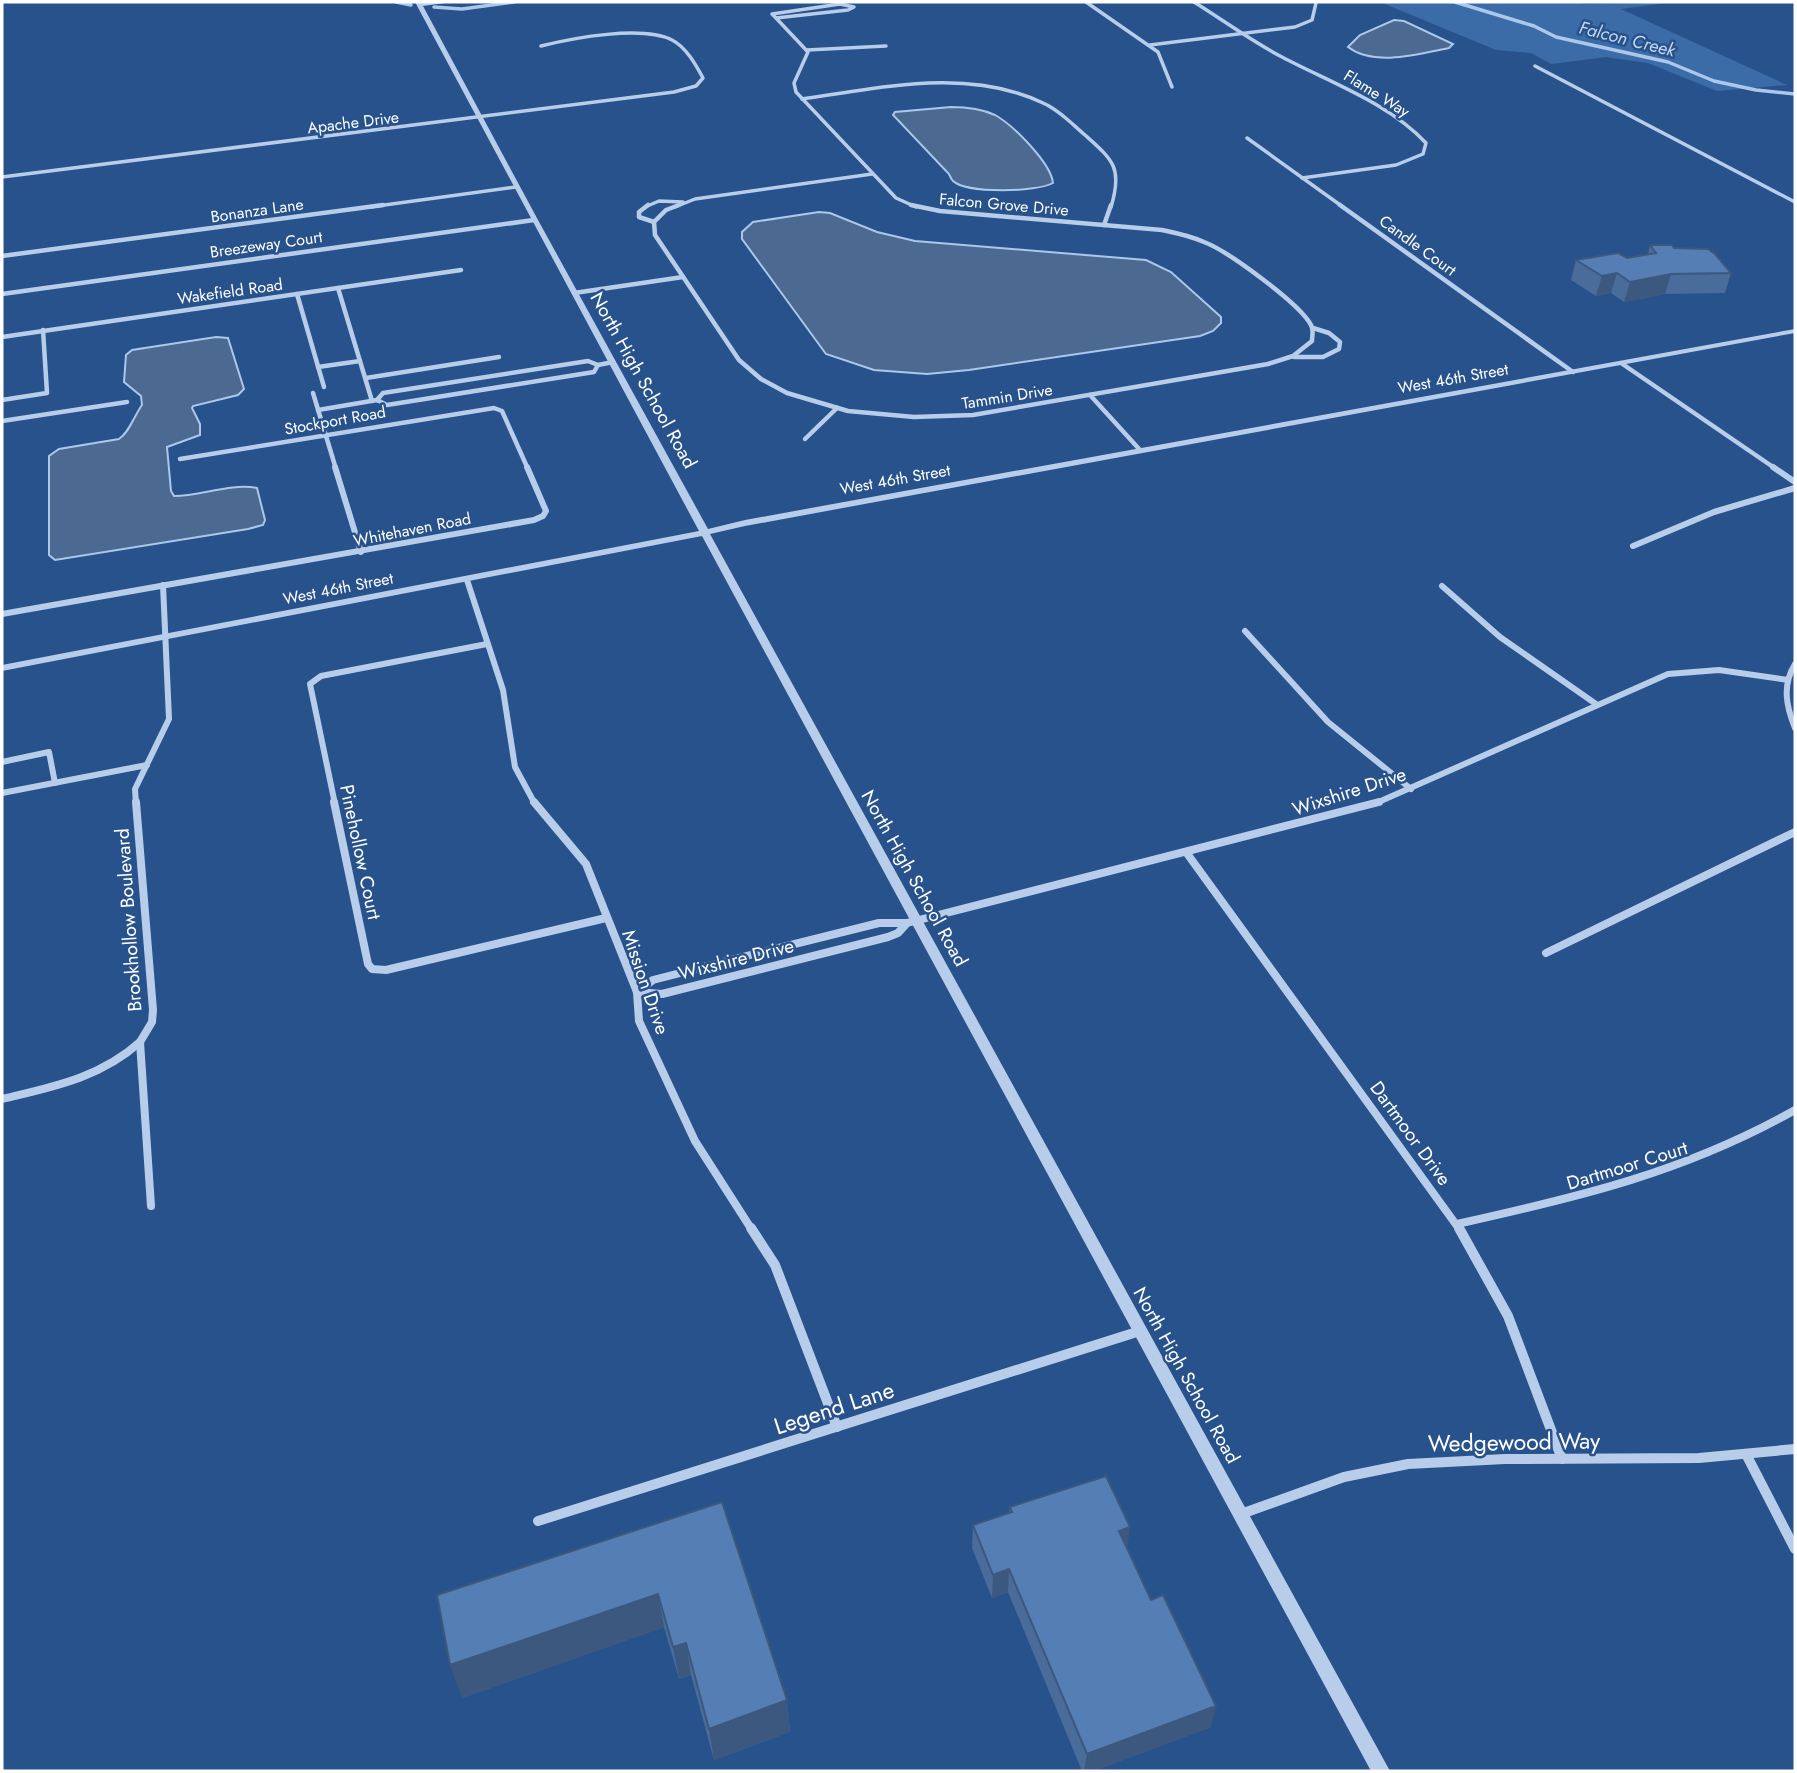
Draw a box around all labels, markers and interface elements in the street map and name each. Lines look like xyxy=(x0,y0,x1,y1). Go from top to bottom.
water label: Falcon Creek xyxy=(1576,15,1679,64)
street label: Flame Way xyxy=(1339,64,1415,123)
street label: Apache Drive xyxy=(306,105,400,140)
street label: Falcon Grove Drive xyxy=(938,187,1070,222)
street label: Bonanza Lane xyxy=(209,193,305,228)
street label: Candle Court xyxy=(1374,210,1461,281)
street label: Breezeway Court xyxy=(208,225,324,264)
street label: Wakefield Road xyxy=(176,273,284,310)
street label: North High School Road xyxy=(584,287,703,473)
street label: West 46th Street xyxy=(1396,357,1510,400)
street label: Tammin Drive xyxy=(960,378,1054,415)
street label: Stockport Road xyxy=(283,400,388,441)
street label: West 46th Street xyxy=(838,458,952,501)
street label: Whitehaven Road xyxy=(351,507,473,552)
street label: West 46th Street xyxy=(281,567,395,610)
street label: Wixshire Drive xyxy=(1289,760,1410,823)
street label: Pinehollow Court xyxy=(333,782,388,923)
street label: North High School Road xyxy=(855,785,974,971)
street label: Brookhollow Boulevard xyxy=(109,828,148,1012)
street label: Mission Drive xyxy=(615,926,676,1038)
street label: Wixshire Drive xyxy=(675,932,797,987)
street label: Dartmoor Drive xyxy=(1363,1076,1458,1191)
street label: Dartmoor Court xyxy=(1563,1134,1691,1197)
street label: North High School Road xyxy=(1127,1282,1246,1468)
street label: Legend Lane xyxy=(770,1373,899,1443)
street label: Wedgewood Way xyxy=(1427,1423,1601,1461)

